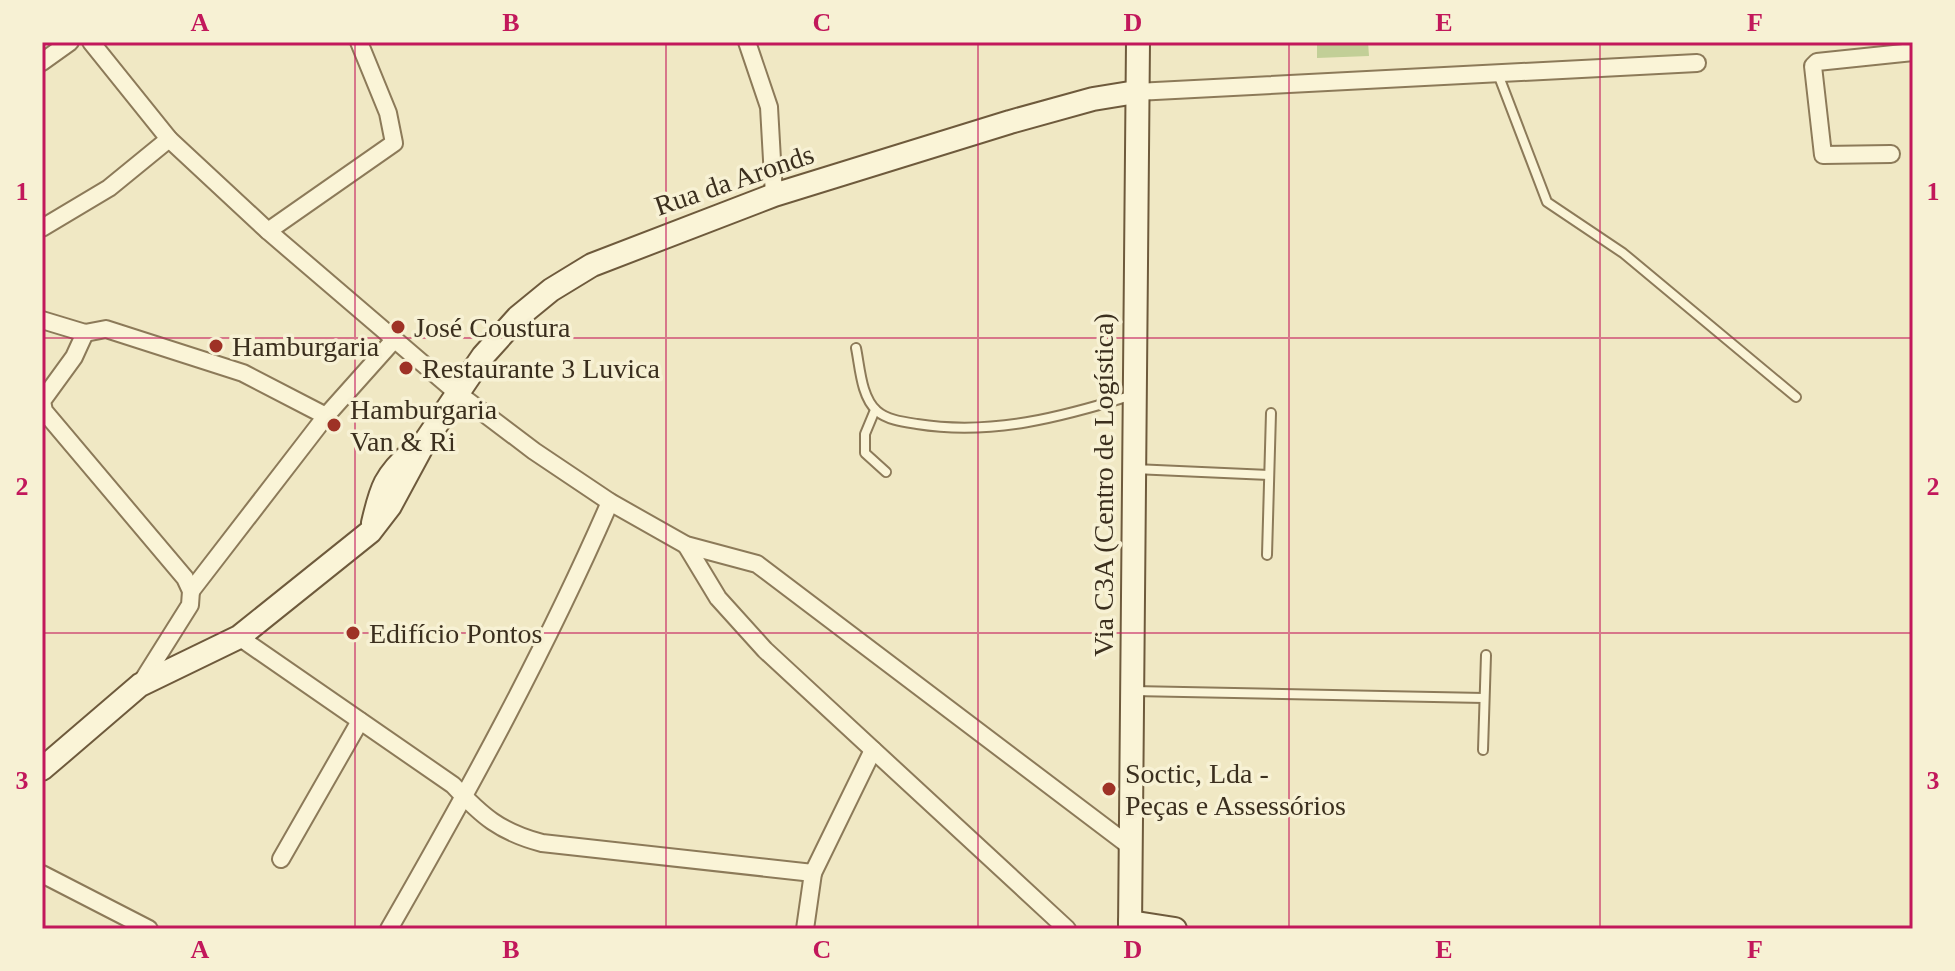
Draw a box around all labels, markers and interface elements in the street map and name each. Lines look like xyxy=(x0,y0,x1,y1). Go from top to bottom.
text: A xyxy=(191,8,210,37)
text: B xyxy=(502,8,520,37)
text: C xyxy=(813,8,831,37)
text: D xyxy=(1124,8,1142,37)
text: E xyxy=(1435,8,1453,37)
text: F xyxy=(1747,8,1763,37)
street label: Rua da Aronds xyxy=(650,138,818,222)
text: 1 xyxy=(16,177,29,206)
text: 1 xyxy=(1927,177,1940,206)
place label: José Coustura xyxy=(414,312,571,343)
street label: Via C3A (Centro de Logística) xyxy=(1088,313,1119,657)
marker: José Coustura xyxy=(389,318,407,336)
place label: Hamburgaria xyxy=(232,331,380,362)
marker: Hamburgaria xyxy=(207,337,225,355)
place label: Restaurante 3 Luvica xyxy=(422,353,660,384)
marker: Restaurante 3 Luvica xyxy=(397,359,415,377)
place label: Hamburgaria Van & Ri xyxy=(350,394,498,457)
marker: Hamburgaria Van & Ri xyxy=(325,416,343,434)
text: 2 xyxy=(16,472,29,501)
text: 2 xyxy=(1927,472,1940,501)
place label: Edifício Pontos xyxy=(369,618,542,649)
marker: Edifício Pontos xyxy=(344,624,362,642)
place label: Soctic, Lda - Peças e Assessórios xyxy=(1125,758,1346,821)
text: 3 xyxy=(16,766,29,795)
text: 3 xyxy=(1927,766,1940,795)
marker: Soctic, Lda - Peças e Assessórios xyxy=(1100,780,1118,798)
text: A xyxy=(191,935,210,964)
text: B xyxy=(502,935,520,964)
text: C xyxy=(813,935,831,964)
text: D xyxy=(1124,935,1142,964)
text: E xyxy=(1435,935,1453,964)
text: F xyxy=(1747,935,1763,964)

